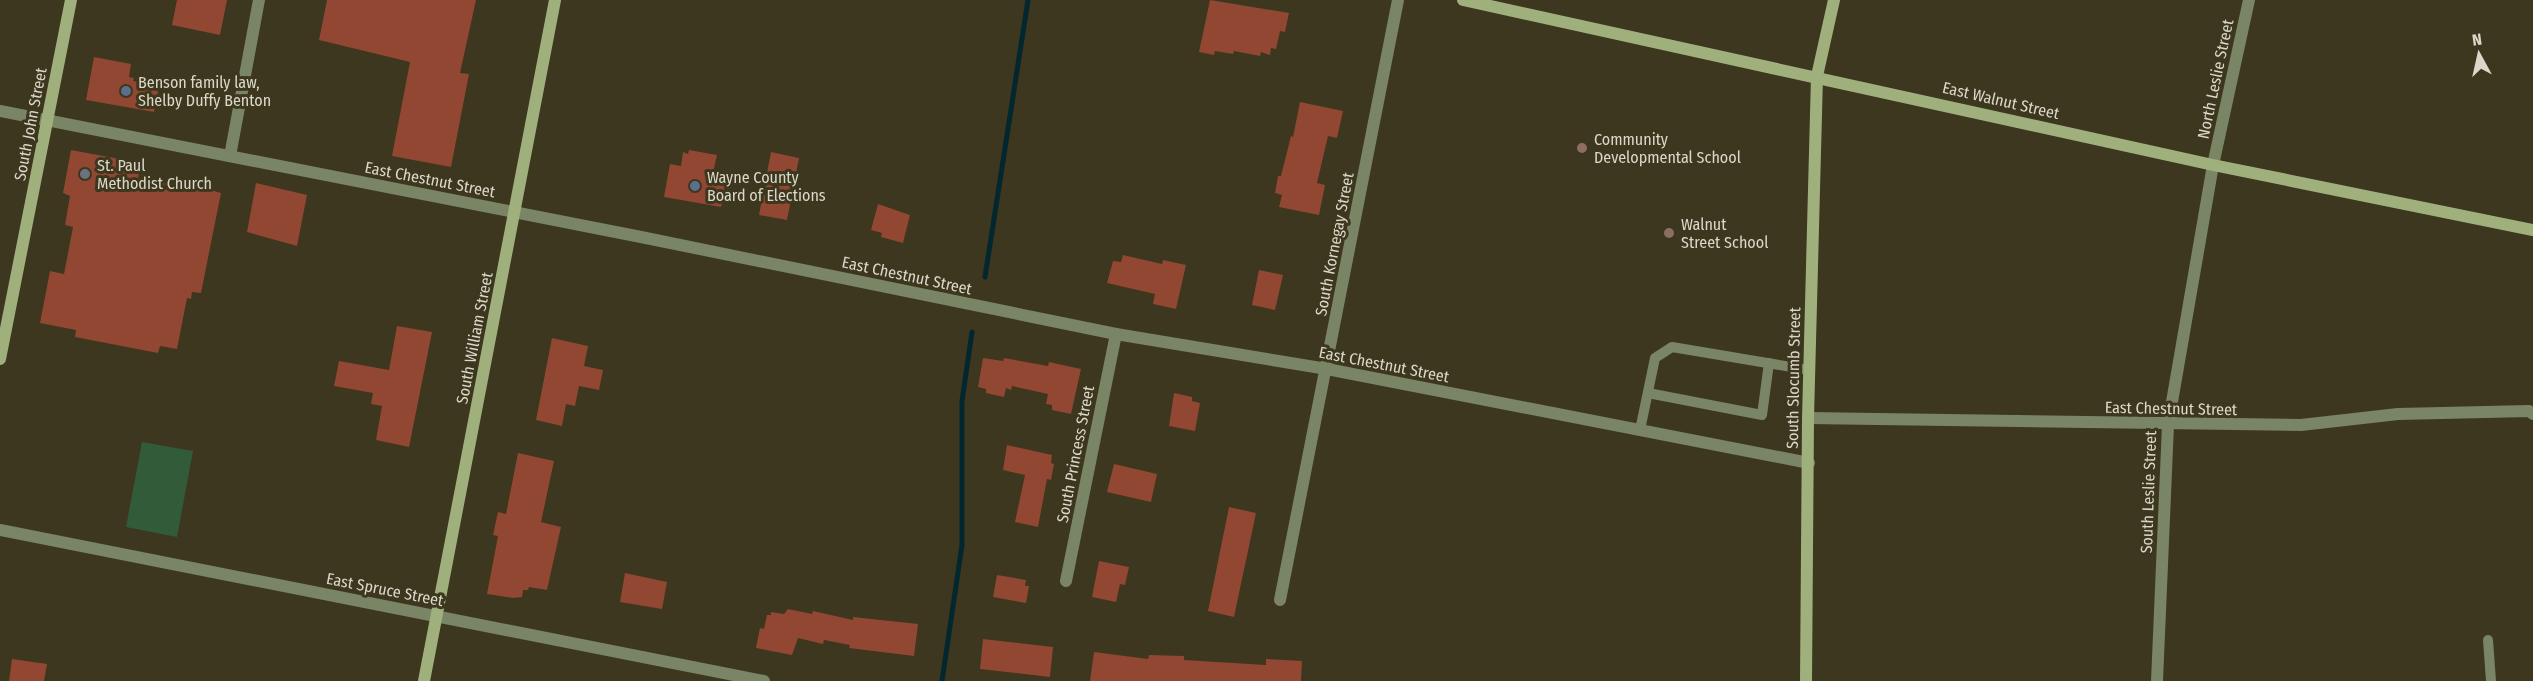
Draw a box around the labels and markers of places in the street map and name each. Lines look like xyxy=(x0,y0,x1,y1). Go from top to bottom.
place label: Benson family law, Shelby Duffy Benton xyxy=(138,73,271,110)
marker: Benson family law, Shelby Duffy Benton xyxy=(119,84,133,98)
place label: Community Developmental School xyxy=(1594,130,1741,167)
marker: Community Developmental School xyxy=(1575,141,1589,155)
place label: St. Paul Methodist Church xyxy=(97,156,212,193)
marker: St. Paul Methodist Church xyxy=(78,167,92,181)
place label: Wayne County Board of Elections xyxy=(707,168,826,205)
marker: Wayne County Board of Elections xyxy=(688,179,702,193)
place label: Walnut Street School xyxy=(1681,215,1768,252)
marker: Walnut Street School xyxy=(1662,226,1676,240)

